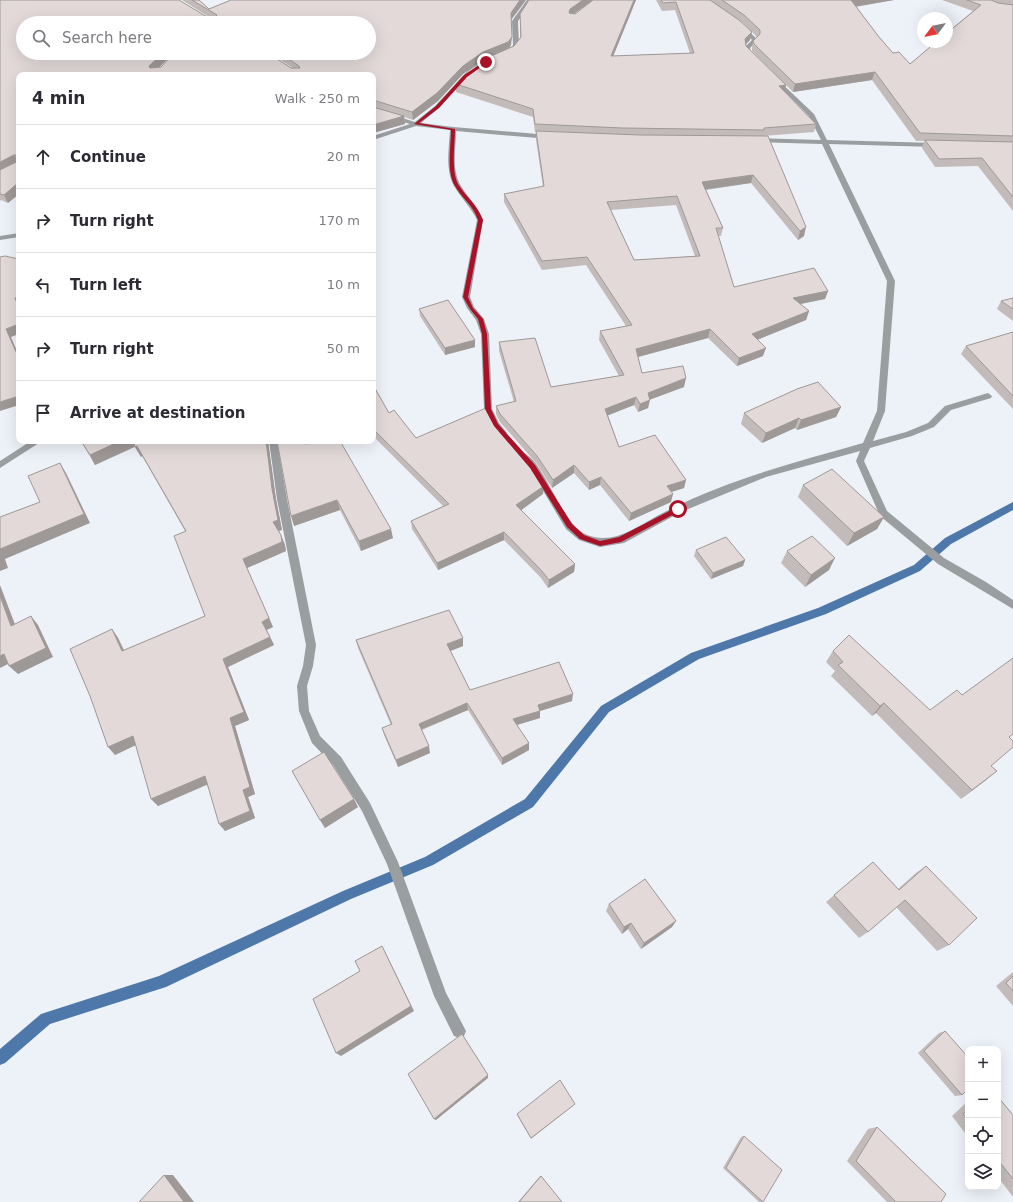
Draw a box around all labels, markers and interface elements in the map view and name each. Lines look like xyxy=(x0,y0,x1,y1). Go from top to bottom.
north arrow xyxy=(917,12,953,48)
search box xyxy=(16,16,376,60)
icon: search xyxy=(30,27,52,49)
text: Search here xyxy=(62,29,152,47)
route end xyxy=(477,53,495,71)
text: 4 min xyxy=(32,88,85,108)
text: Walk · 250 m xyxy=(275,91,360,106)
icon: ahead xyxy=(32,146,54,168)
text: Continue xyxy=(70,148,146,166)
text: 20 m xyxy=(327,149,360,164)
icon: right xyxy=(32,210,54,232)
text: Turn right xyxy=(70,212,154,230)
text: 170 m xyxy=(318,213,360,228)
icon: left xyxy=(32,274,54,296)
text: Turn left xyxy=(70,276,142,294)
text: 10 m xyxy=(327,277,360,292)
icon: right xyxy=(32,338,54,360)
text: Turn right xyxy=(70,340,154,358)
text: 50 m xyxy=(327,341,360,356)
icon: arrive xyxy=(32,402,54,424)
text: Arrive at destination xyxy=(70,404,245,422)
route start xyxy=(669,500,687,518)
map controls xyxy=(965,1046,1001,1190)
button: + xyxy=(965,1046,1001,1082)
button: − xyxy=(965,1082,1001,1118)
button: locate xyxy=(965,1118,1001,1154)
button: layers xyxy=(965,1154,1001,1190)

